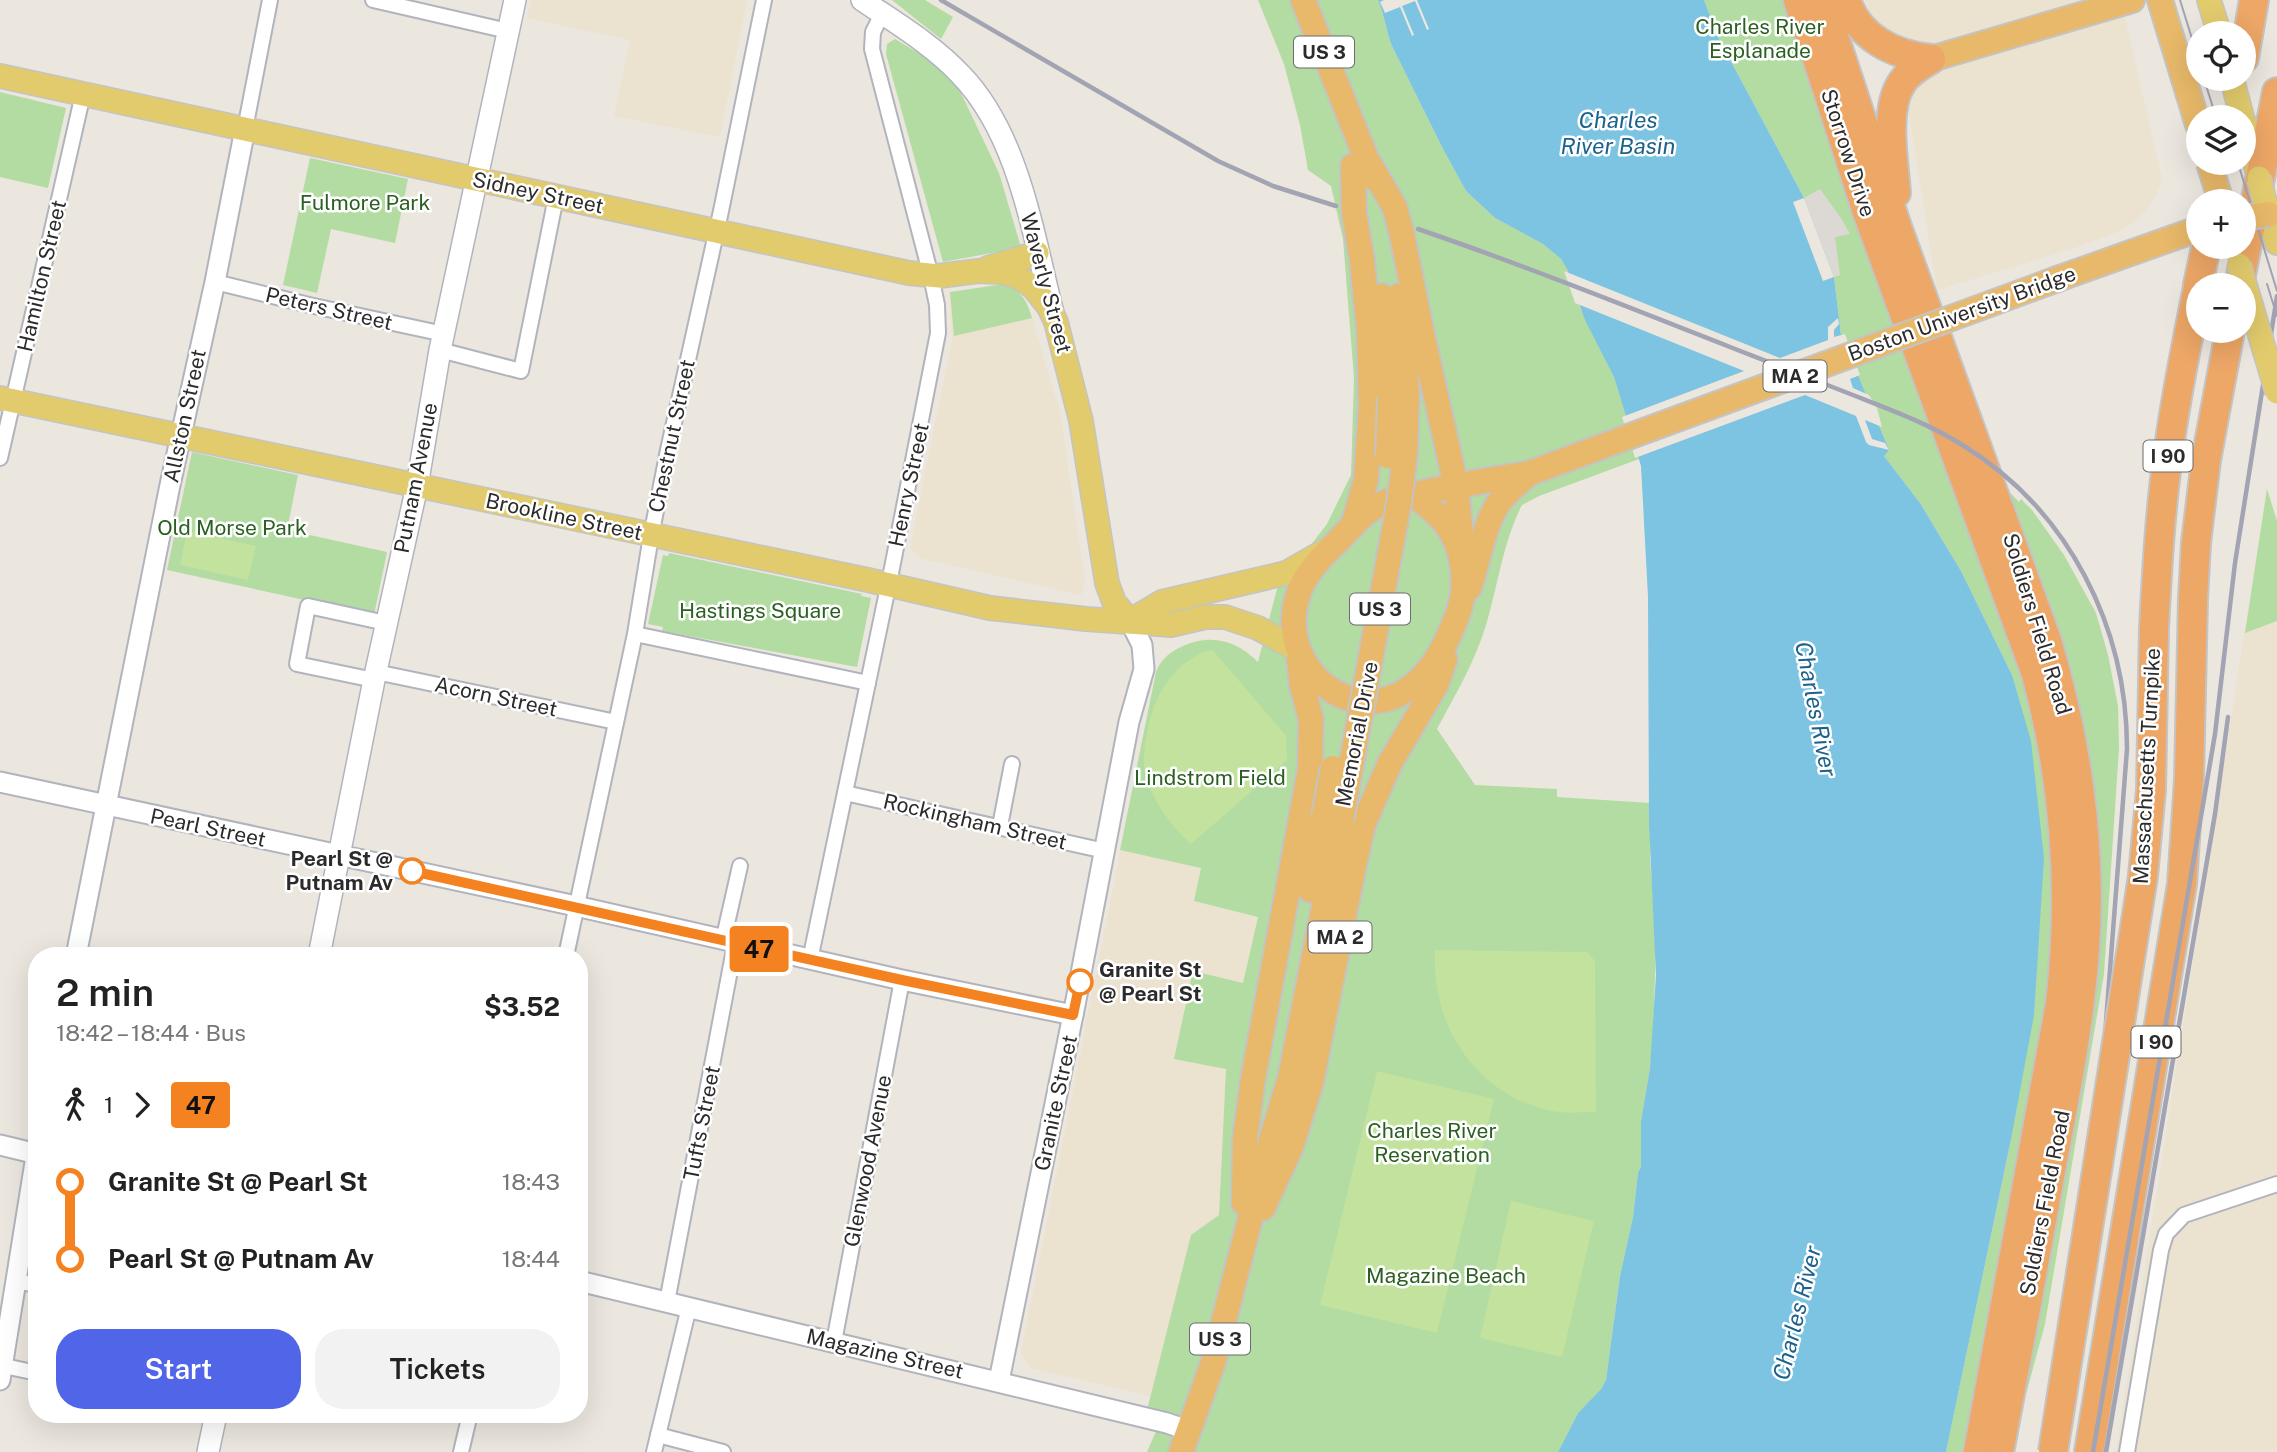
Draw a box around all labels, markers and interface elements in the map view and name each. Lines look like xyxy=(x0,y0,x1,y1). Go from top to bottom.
park label: Charles River Esplanade xyxy=(1695,14,1825,63)
map controls xyxy=(2186,21,2256,343)
button: locate xyxy=(2186,21,2256,91)
road number: US 3 xyxy=(1294,36,1354,68)
street label: Storrow Drive xyxy=(1816,86,1881,220)
button: layers xyxy=(2186,105,2256,175)
water label: Charles River Basin xyxy=(1561,106,1675,159)
street label: Sidney Street xyxy=(470,166,606,219)
button: + xyxy=(2186,189,2256,259)
park label: Fulmore Park xyxy=(300,190,430,215)
street label: Hamilton Street xyxy=(12,198,71,354)
street label: Waverly Street xyxy=(1016,210,1077,356)
street label: Boston University Bridge xyxy=(1844,261,2079,366)
button: − xyxy=(2186,273,2256,343)
street label: Peters Street xyxy=(263,282,395,335)
street label: Allston Street xyxy=(158,347,211,485)
street label: Chestnut Street xyxy=(643,357,700,515)
road number: MA 2 xyxy=(1764,360,1826,392)
street label: Putnam Avenue xyxy=(389,401,442,555)
street label: Henry Street xyxy=(883,421,934,549)
road number: I 90 xyxy=(2144,440,2192,471)
street label: Brookline Street xyxy=(483,488,645,545)
park label: Old Morse Park xyxy=(157,515,307,540)
street label: Soldiers Field Road xyxy=(1998,530,2077,717)
road number: US 3 xyxy=(1350,594,1410,624)
park label: Hastings Square xyxy=(679,598,841,623)
water label: Charles River xyxy=(1790,639,1843,779)
street label: Massachusetts Turnpike xyxy=(2128,647,2165,885)
street label: Memorial Drive xyxy=(1330,659,1383,809)
street label: Acorn Street xyxy=(433,671,560,722)
park label: Lindstrom Field xyxy=(1134,765,1286,790)
street label: Rockingham Street xyxy=(881,788,1069,855)
street label: Pearl Street xyxy=(148,803,268,852)
place label: Pearl St @ Putnam Av xyxy=(286,846,393,895)
marker: Pearl St @ Putnam Av xyxy=(399,858,425,884)
road number: MA 2 xyxy=(1308,922,1372,953)
line badge: 47 xyxy=(728,926,790,972)
text: 47 xyxy=(744,935,774,963)
place label: Granite St @ Pearl St xyxy=(1099,957,1202,1006)
marker: Granite St @ Pearl St xyxy=(1067,969,1093,995)
text: 2 min xyxy=(56,970,154,1015)
text: $3.52 xyxy=(484,991,560,1022)
text: 18:42 – 18:44 · Bus xyxy=(56,1019,246,1046)
road number: I 90 xyxy=(2132,1026,2180,1058)
street label: Granite Street xyxy=(1029,1033,1082,1173)
street label: Tufts Street xyxy=(678,1063,725,1182)
street label: Glenwood Avenue xyxy=(839,1073,896,1249)
icon: walk xyxy=(56,1086,94,1124)
icon: forward xyxy=(123,1086,161,1124)
text: 1 xyxy=(104,1091,113,1118)
text: 47 xyxy=(185,1091,216,1119)
street label: Soldiers Field Road xyxy=(2014,1108,2075,1298)
park label: Charles River Reservation xyxy=(1367,1118,1497,1167)
text: Granite St @ Pearl St xyxy=(108,1166,368,1197)
text: 18:43 xyxy=(502,1168,560,1195)
text: Pearl St @ Putnam Av xyxy=(108,1243,374,1274)
water label: Charles River xyxy=(1767,1243,1826,1383)
text: 18:44 xyxy=(502,1245,560,1272)
park label: Magazine Beach xyxy=(1366,1263,1526,1288)
street label: Magazine Street xyxy=(804,1323,966,1384)
road number: US 3 xyxy=(1190,1324,1250,1354)
button: Start xyxy=(56,1329,301,1409)
button: Tickets xyxy=(315,1329,560,1409)

